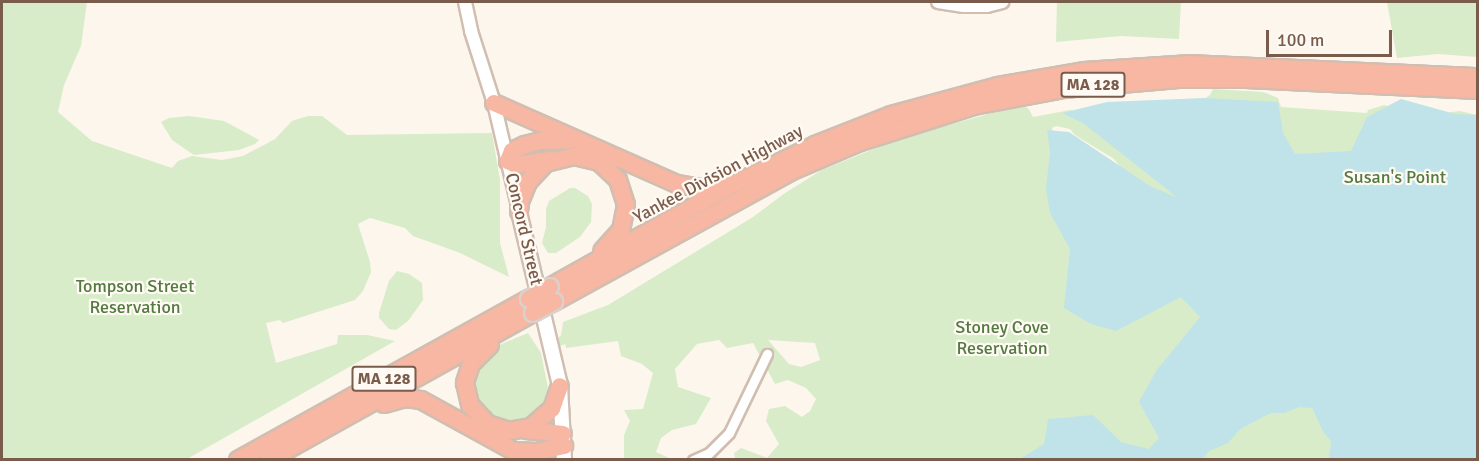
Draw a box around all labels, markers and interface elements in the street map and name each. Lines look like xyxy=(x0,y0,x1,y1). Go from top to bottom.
scale bar xyxy=(1269,18,1395,56)
text: 100 m xyxy=(1277,29,1324,51)
road number: MA 128 xyxy=(1060,72,1126,98)
street label: Yankee Division Highway xyxy=(629,120,807,228)
park label: Susan's Point xyxy=(1344,166,1446,188)
street label: Concord Street xyxy=(501,171,547,287)
park label: Tompson Street Reservation xyxy=(76,276,194,318)
park label: Stoney Cove Reservation xyxy=(955,317,1049,360)
road number: MA 128 xyxy=(351,366,417,392)

